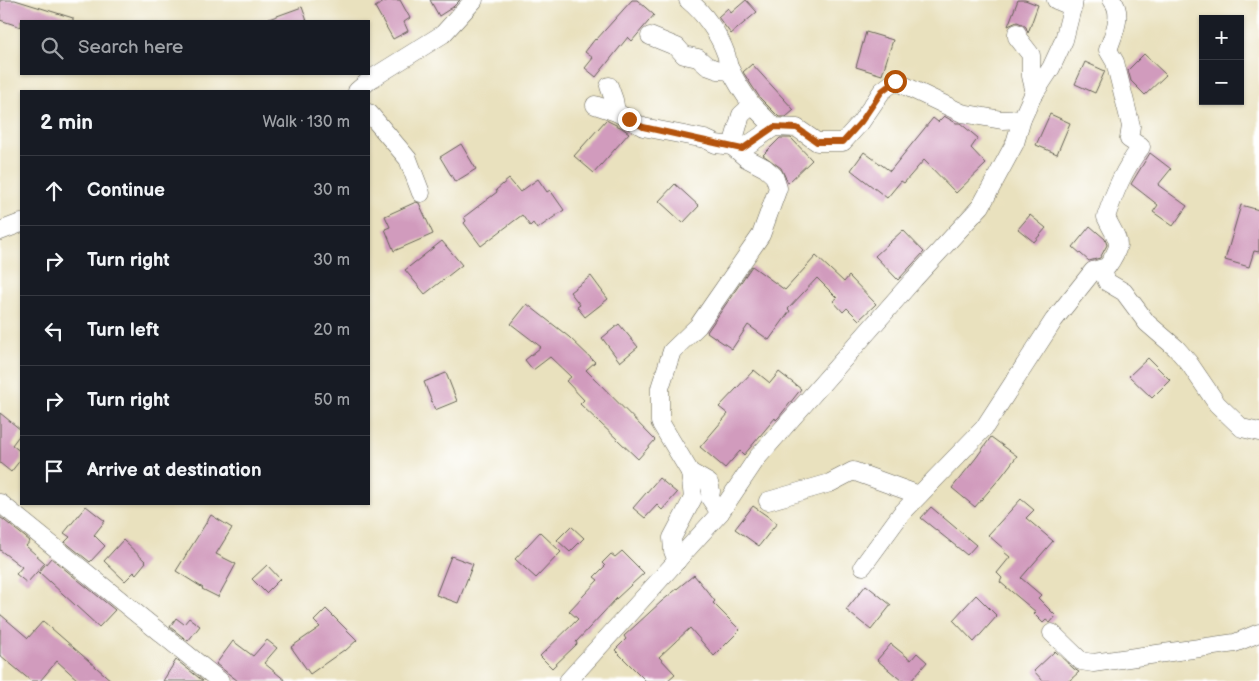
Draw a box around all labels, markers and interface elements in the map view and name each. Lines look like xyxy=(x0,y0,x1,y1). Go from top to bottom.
map controls xyxy=(1199,15,1244,105)
button: + xyxy=(1199,15,1244,60)
search box xyxy=(20,20,370,75)
icon: search xyxy=(38,34,66,62)
text: Search here xyxy=(78,36,183,59)
button: − xyxy=(1199,60,1244,105)
route start xyxy=(884,70,907,93)
route end xyxy=(618,108,641,131)
text: 2 min xyxy=(40,110,93,135)
text: Walk · 130 m xyxy=(262,113,350,132)
icon: ahead xyxy=(40,177,68,205)
text: Continue xyxy=(87,179,165,202)
text: 30 m xyxy=(313,181,350,200)
icon: right xyxy=(40,247,68,275)
text: Turn right xyxy=(87,249,170,272)
text: 30 m xyxy=(313,251,350,270)
icon: left xyxy=(40,317,68,345)
text: Turn left xyxy=(87,319,159,342)
text: 20 m xyxy=(314,321,350,340)
icon: right xyxy=(40,387,68,415)
text: Turn right xyxy=(87,389,170,412)
text: 50 m xyxy=(314,391,350,410)
icon: arrive xyxy=(40,457,68,485)
text: Arrive at destination xyxy=(87,459,262,482)

